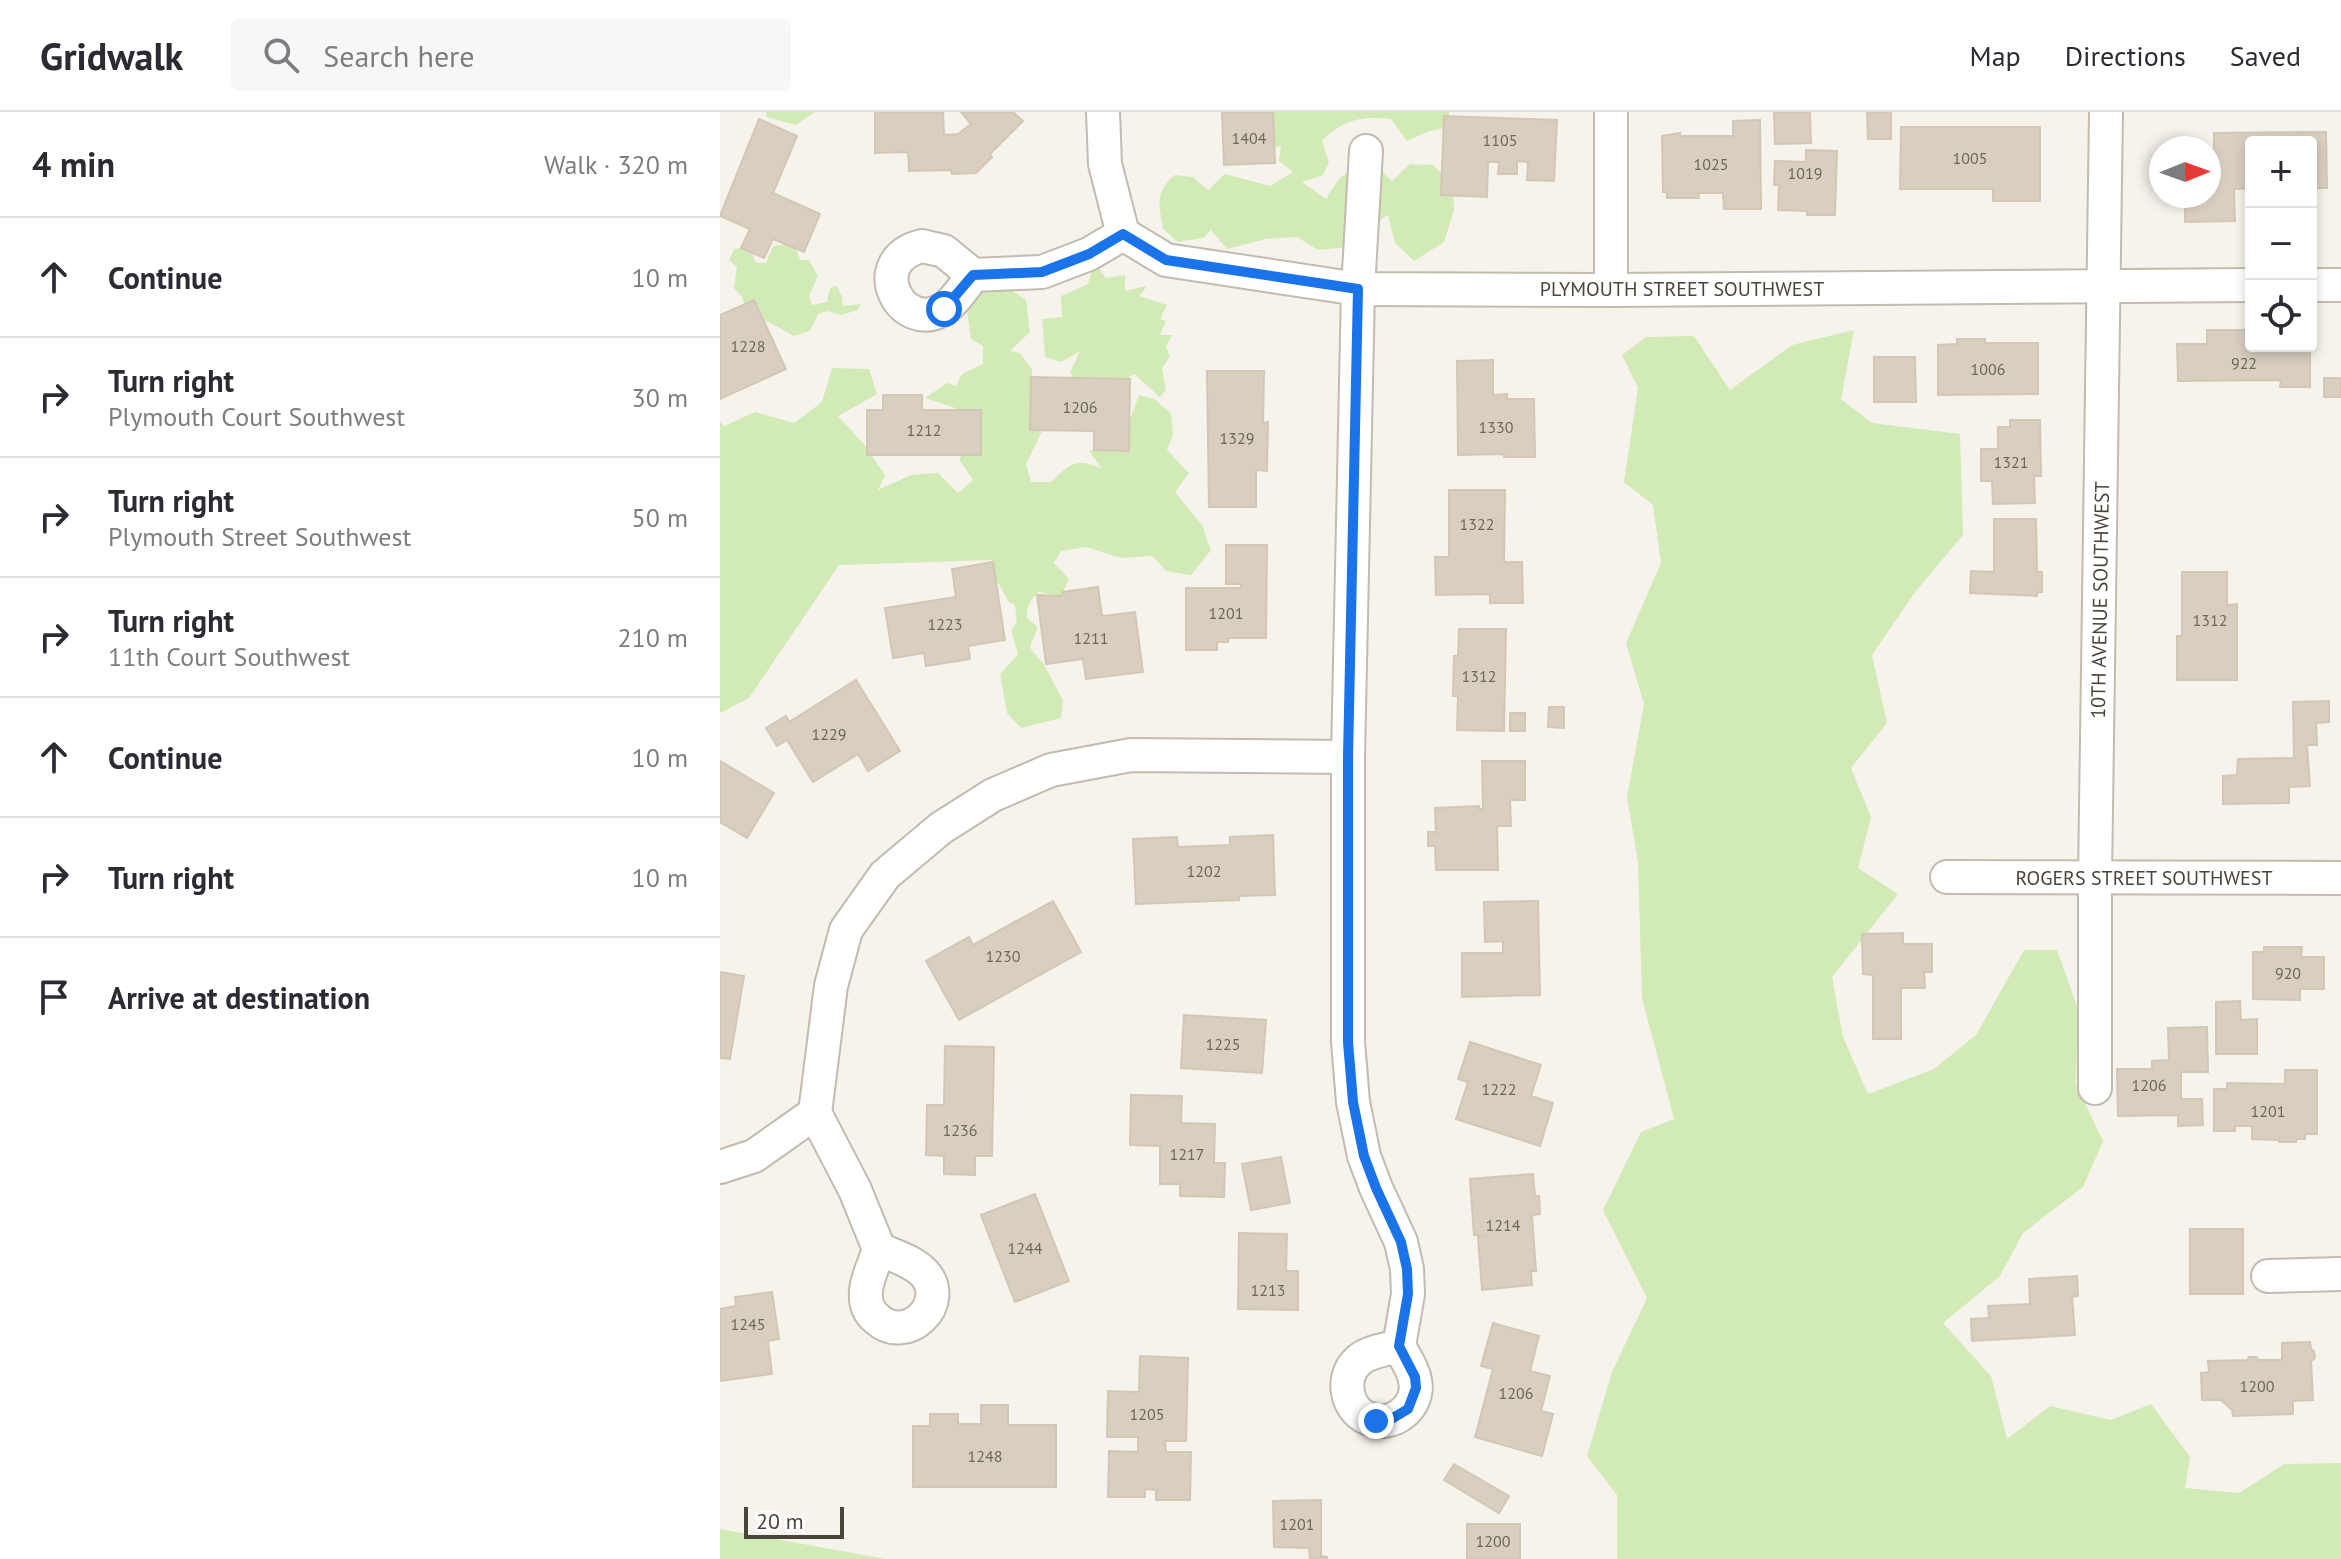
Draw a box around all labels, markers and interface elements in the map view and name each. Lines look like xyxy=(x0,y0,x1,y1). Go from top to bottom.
search box xyxy=(231,19,791,91)
text: Gridwalk xyxy=(40,31,183,80)
icon: search xyxy=(259,33,303,77)
text: Search here xyxy=(323,36,475,75)
text: Map xyxy=(1970,37,2021,74)
text: Directions xyxy=(2065,37,2186,74)
text: Saved xyxy=(2230,37,2301,74)
house number: 1404 xyxy=(1232,128,1267,148)
house number: 1105 xyxy=(1483,130,1517,150)
north arrow xyxy=(2149,136,2221,208)
map controls xyxy=(2245,136,2317,352)
button: + xyxy=(2245,136,2317,208)
text: 4 min xyxy=(32,142,115,186)
text: Walk · 320 m xyxy=(544,148,688,181)
house number: 1005 xyxy=(1953,148,1987,168)
house number: 1025 xyxy=(1694,154,1728,174)
house number: 1019 xyxy=(1788,163,1822,183)
button: − xyxy=(2245,208,2317,280)
icon: ahead xyxy=(32,255,76,299)
text: Continue xyxy=(108,258,222,297)
text: 10 m xyxy=(632,261,688,294)
street label: PLYMOUTH STREET SOUTHWEST xyxy=(1540,276,1824,302)
button: locate xyxy=(2245,280,2317,352)
route start xyxy=(926,291,962,327)
house number: 1228 xyxy=(731,336,765,356)
house number: 922 xyxy=(2231,353,2257,373)
house number: 1006 xyxy=(1971,359,2005,379)
text: Turn right xyxy=(108,361,234,400)
icon: right xyxy=(32,375,76,419)
text: 30 m xyxy=(632,381,688,414)
house number: 1206 xyxy=(1063,397,1097,417)
text: Plymouth Court Southwest xyxy=(108,400,405,433)
house number: 1330 xyxy=(1479,417,1514,437)
house number: 1212 xyxy=(907,420,941,440)
house number: 1329 xyxy=(1220,428,1254,448)
house number: 1321 xyxy=(1994,452,2028,472)
text: Turn right xyxy=(108,481,234,520)
street label: 10TH AVENUE SOUTHWEST xyxy=(2085,481,2115,719)
icon: right xyxy=(32,495,76,539)
text: 50 m xyxy=(632,501,688,534)
house number: 1322 xyxy=(1460,514,1494,534)
text: Plymouth Street Southwest xyxy=(108,520,411,553)
text: Turn right xyxy=(108,601,234,640)
house number: 1201 xyxy=(1209,603,1243,623)
house number: 1312 xyxy=(2193,610,2227,630)
house number: 1223 xyxy=(928,614,962,634)
icon: right xyxy=(32,615,76,659)
text: 210 m xyxy=(617,621,688,654)
house number: 1211 xyxy=(1074,628,1108,648)
text: 11th Court Southwest xyxy=(108,640,350,673)
house number: 1312 xyxy=(1462,666,1496,686)
house number: 1229 xyxy=(812,724,846,744)
icon: ahead xyxy=(32,735,76,779)
text: Continue xyxy=(108,738,222,777)
text: 10 m xyxy=(632,741,688,774)
icon: right xyxy=(32,855,76,899)
text: Turn right xyxy=(108,858,234,897)
text: 10 m xyxy=(632,861,688,894)
house number: 1202 xyxy=(1187,861,1221,881)
street label: ROGERS STREET SOUTHWEST xyxy=(2015,865,2273,891)
house number: 1230 xyxy=(986,946,1021,966)
house number: 920 xyxy=(2275,963,2301,983)
icon: arrive xyxy=(32,975,76,1019)
text: Arrive at destination xyxy=(108,978,370,1017)
house number: 1225 xyxy=(1206,1034,1240,1054)
house number: 1206 xyxy=(2132,1075,2166,1095)
house number: 1222 xyxy=(1482,1079,1516,1099)
house number: 1201 xyxy=(2251,1101,2285,1121)
house number: 1236 xyxy=(943,1120,977,1140)
house number: 1217 xyxy=(1170,1144,1204,1164)
house number: 1214 xyxy=(1486,1215,1521,1235)
house number: 1244 xyxy=(1008,1238,1043,1258)
house number: 1213 xyxy=(1251,1280,1285,1300)
house number: 1245 xyxy=(731,1314,765,1334)
house number: 1200 xyxy=(2240,1376,2275,1396)
house number: 1206 xyxy=(1499,1383,1533,1403)
route end xyxy=(1358,1403,1394,1439)
house number: 1205 xyxy=(1130,1404,1164,1424)
house number: 1248 xyxy=(968,1446,1002,1466)
scale bar xyxy=(744,1503,844,1539)
text: 20 m xyxy=(756,1507,804,1535)
house number: 1201 xyxy=(1280,1514,1314,1534)
house number: 1200 xyxy=(1476,1531,1511,1551)

